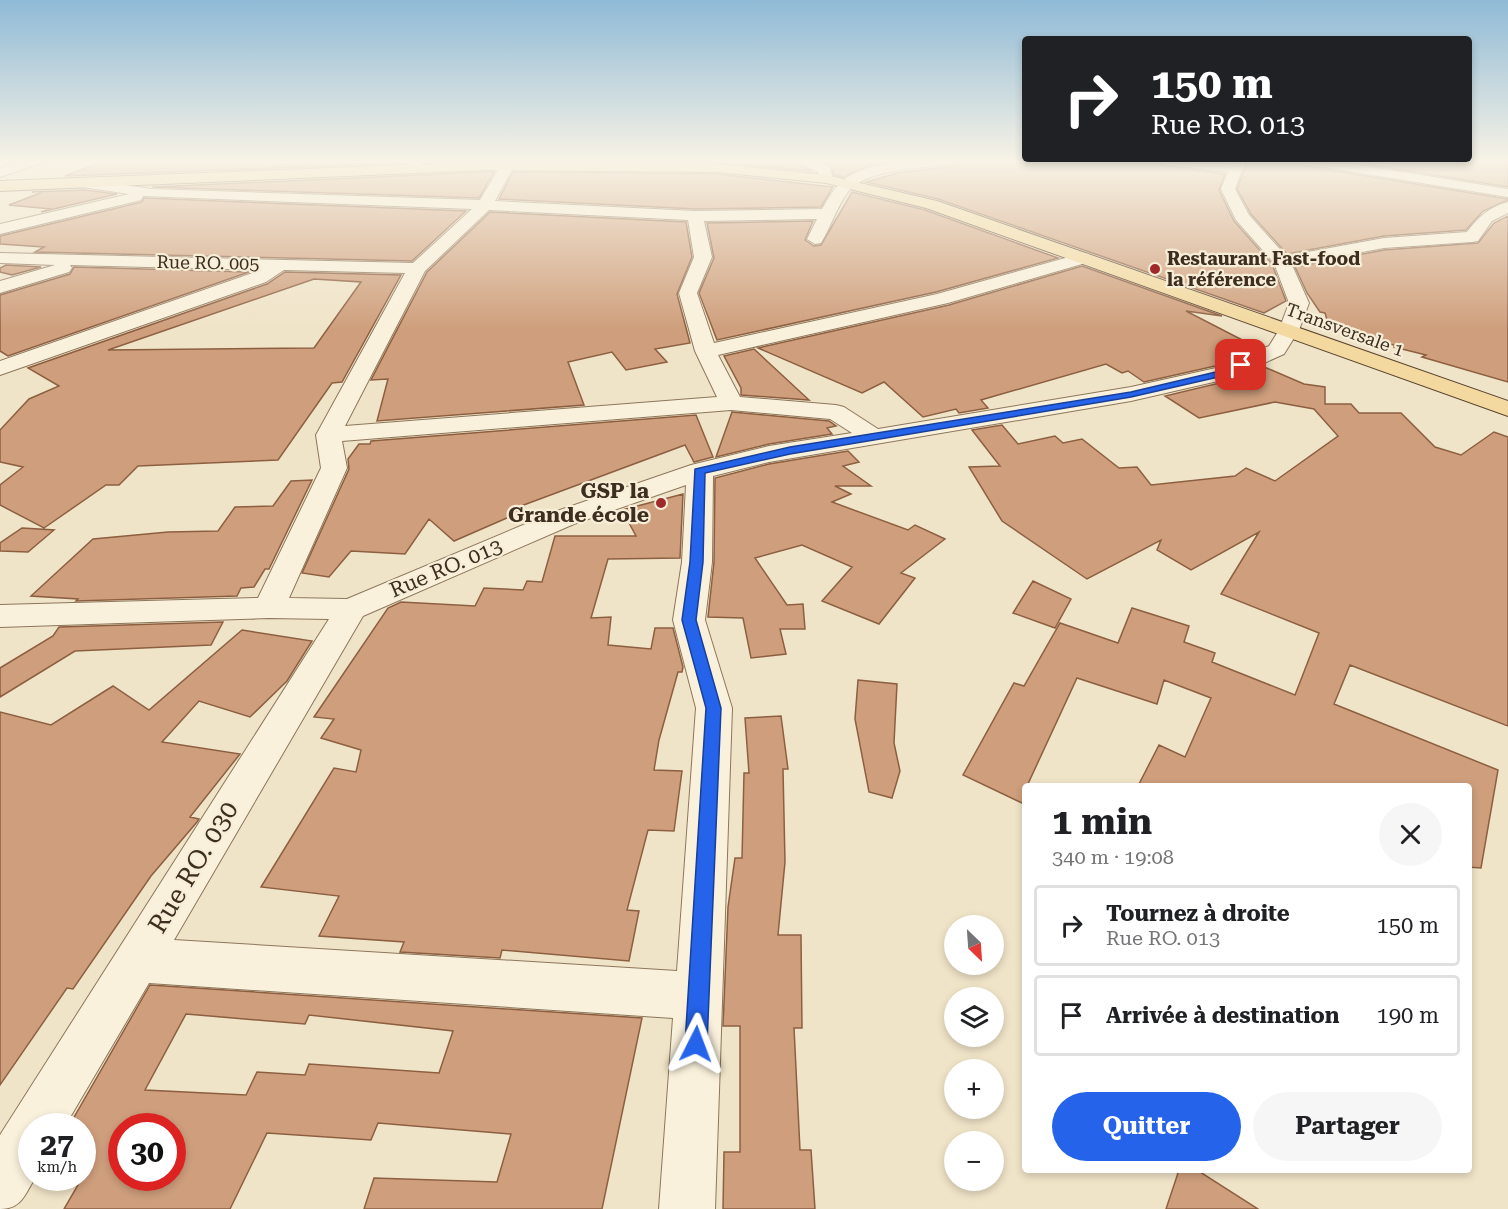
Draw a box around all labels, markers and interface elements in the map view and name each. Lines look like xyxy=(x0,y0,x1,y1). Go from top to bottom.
text: 150 m xyxy=(1151,59,1273,108)
icon: right xyxy=(1052,60,1130,138)
text: Rue RO. 013 xyxy=(1151,109,1305,141)
place label: Restaurant Fast-food la référence xyxy=(1167,248,1360,290)
street label: Rue RO. 005 xyxy=(156,251,260,274)
marker: Restaurant Fast-food la référence xyxy=(1148,262,1162,276)
street label: Transversale 1 xyxy=(1283,298,1407,361)
pin xyxy=(1215,339,1266,390)
icon: arrive xyxy=(1224,348,1257,381)
place label: GSP la Grande école xyxy=(508,479,650,527)
marker: GSP la Grande école xyxy=(654,496,668,510)
street label: Rue RO. 013 xyxy=(386,534,506,602)
street label: Rue RO. 030 xyxy=(142,796,244,938)
text: 1 min xyxy=(1052,801,1152,843)
button: close xyxy=(1379,803,1442,866)
text: 340 m · 19:08 xyxy=(1052,845,1174,869)
text: Tournez à droite xyxy=(1106,901,1290,926)
icon: right xyxy=(1055,909,1088,942)
text: 150 m xyxy=(1376,913,1439,938)
north arrow xyxy=(944,915,1004,975)
map controls xyxy=(944,915,1004,1191)
text: Rue RO. 013 xyxy=(1106,926,1220,950)
button: layers xyxy=(944,987,1004,1047)
icon: arrive xyxy=(1055,999,1088,1032)
text: Arrivée à destination xyxy=(1106,1003,1340,1028)
text: 190 m xyxy=(1376,1003,1439,1028)
position arrow xyxy=(664,1012,728,1076)
button: + xyxy=(944,1059,1004,1119)
button: Quitter xyxy=(1052,1092,1241,1161)
button: Partager xyxy=(1253,1092,1442,1161)
speed limit sign: 30 xyxy=(108,1113,186,1191)
text: 27 xyxy=(40,1127,74,1162)
button: − xyxy=(944,1131,1004,1191)
text: km/h xyxy=(37,1158,77,1176)

